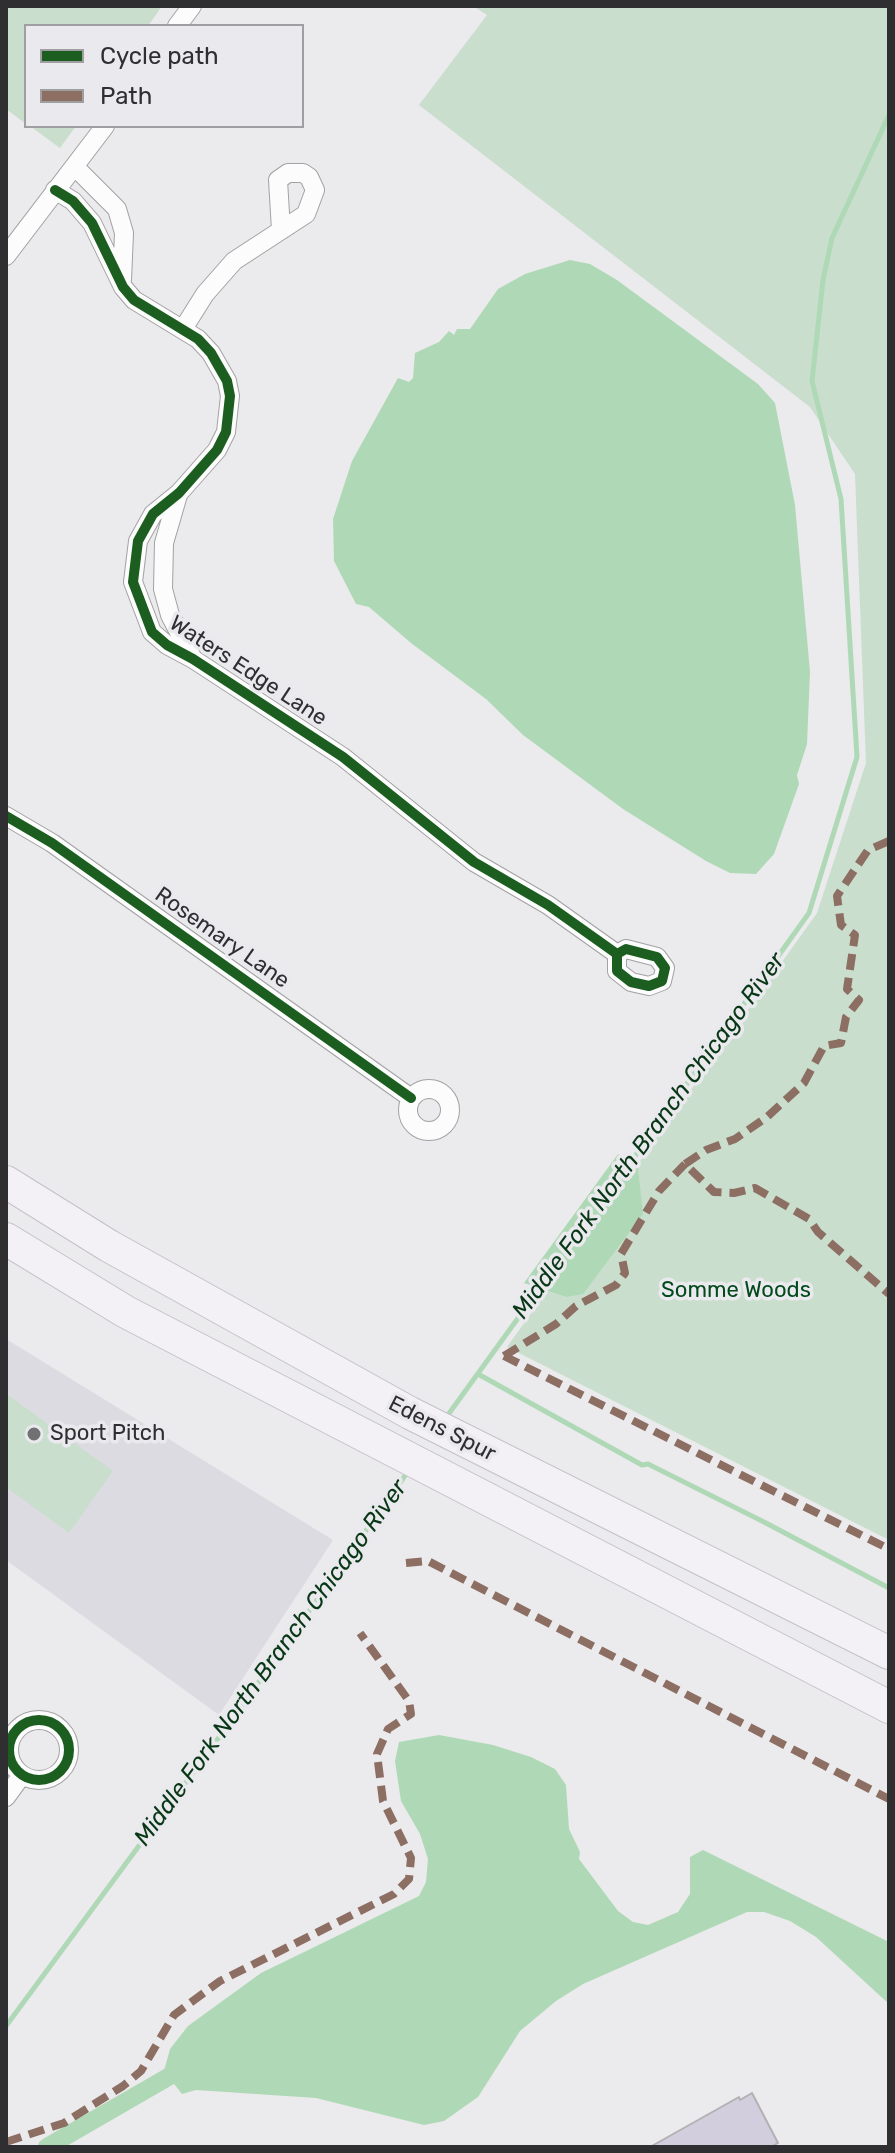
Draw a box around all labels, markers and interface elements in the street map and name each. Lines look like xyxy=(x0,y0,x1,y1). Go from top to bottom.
legend xyxy=(24,24,304,128)
text: Cycle path xyxy=(100,42,219,70)
text: Path xyxy=(100,82,152,110)
street label: Waters Edge Lane xyxy=(164,610,332,732)
street label: Rosemary Lane xyxy=(150,882,294,994)
water label: Middle Fork North Branch Chicago River xyxy=(506,947,792,1325)
park label: Somme Woods xyxy=(661,1278,811,1304)
street label: Edens Spur xyxy=(384,1391,500,1467)
place label: Sport Pitch xyxy=(50,1421,165,1447)
marker: Sport Pitch xyxy=(25,1425,43,1443)
water label: Middle Fork North Branch Chicago River xyxy=(128,1474,414,1852)

